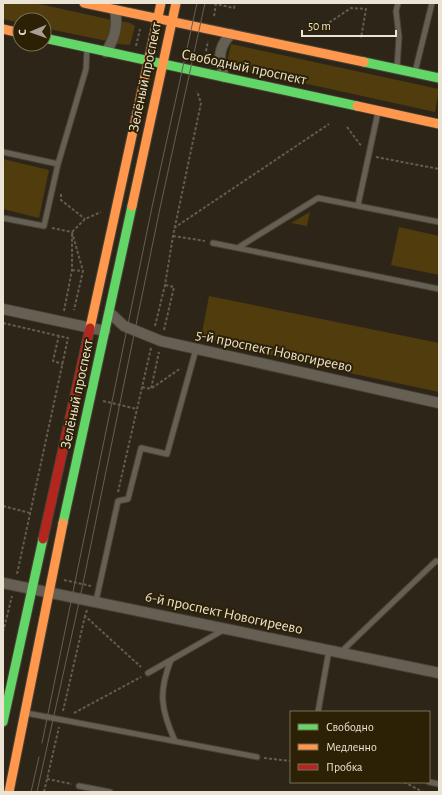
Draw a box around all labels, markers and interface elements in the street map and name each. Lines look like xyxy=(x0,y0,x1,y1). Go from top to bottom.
north arrow xyxy=(12,12,52,52)
scale bar xyxy=(302,12,396,38)
street label: Зелёный проспект xyxy=(126,20,164,133)
text: 50 m xyxy=(308,20,331,32)
text: С xyxy=(17,29,28,36)
street label: Свободный проспект xyxy=(180,46,308,88)
street label: 5-й проспект Новогиреево xyxy=(194,327,354,375)
street label: Зелёный проспект xyxy=(58,337,96,450)
street label: 6-й проспект Новогиреево xyxy=(144,589,304,637)
legend xyxy=(290,711,430,783)
text: Свободно xyxy=(326,721,374,733)
text: Медленно xyxy=(326,741,377,753)
text: Пробка xyxy=(326,761,363,773)

